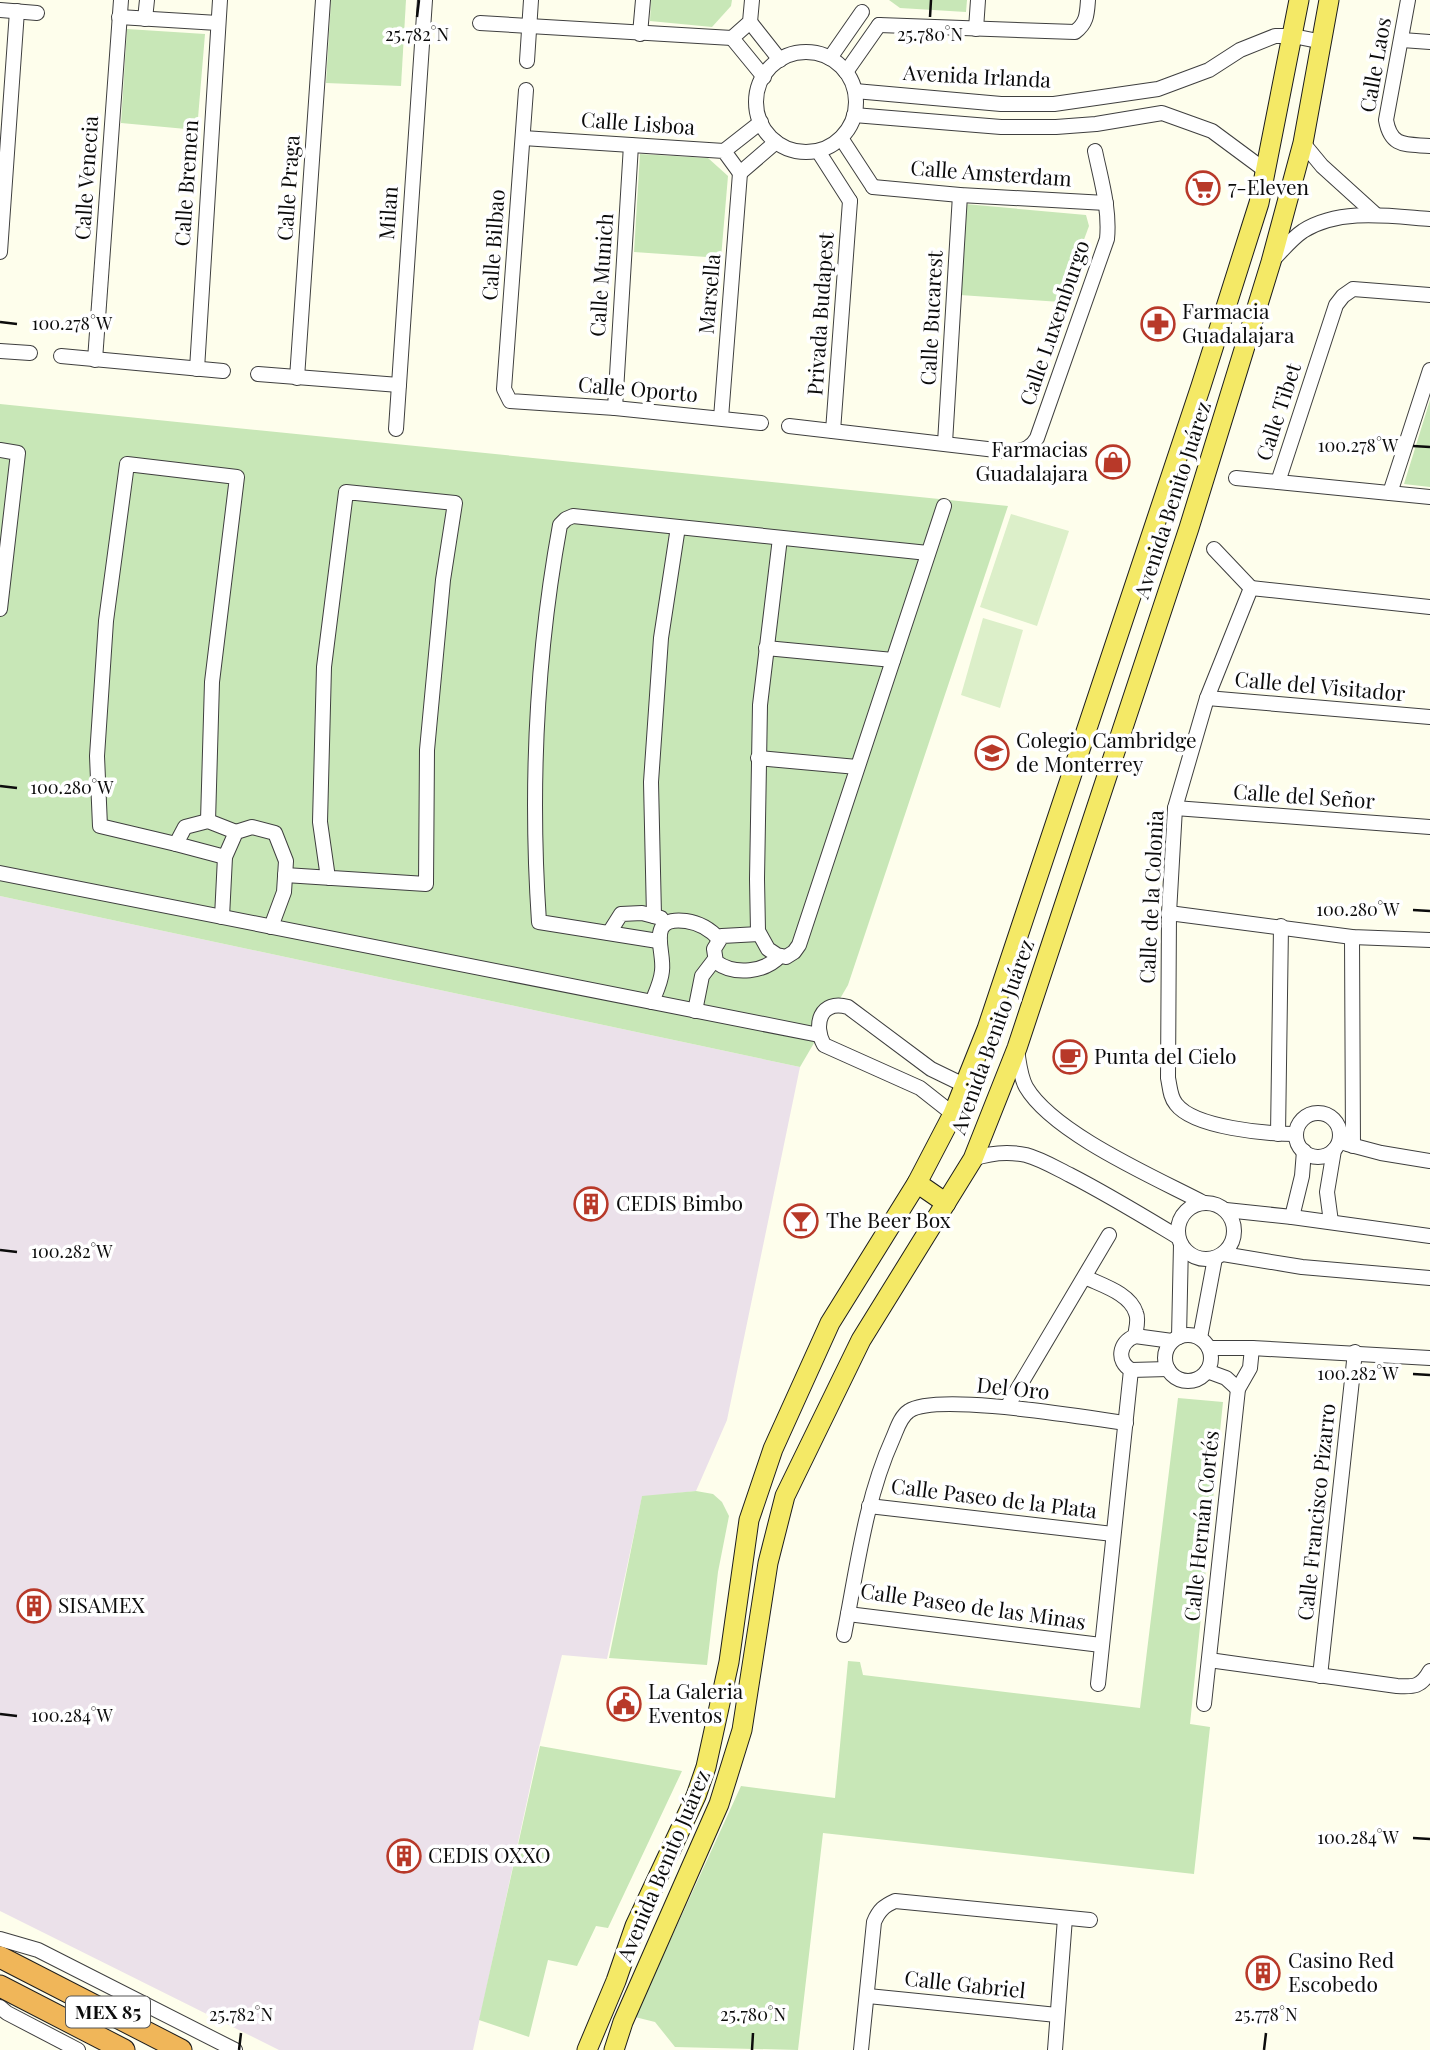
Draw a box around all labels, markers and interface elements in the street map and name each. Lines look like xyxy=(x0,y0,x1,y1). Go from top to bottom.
street label: Calle Laos xyxy=(1352,15,1396,114)
text: 25.782°N xyxy=(385,22,449,46)
text: 25.780°N xyxy=(897,22,963,46)
street label: Avenida Irlanda xyxy=(901,57,1052,93)
street label: Calle Lisboa xyxy=(580,104,697,140)
street label: Calle Venecia xyxy=(67,114,103,241)
street label: Calle Bremen xyxy=(167,118,203,247)
street label: Calle Praga xyxy=(269,133,305,242)
street label: Calle Amsterdam xyxy=(910,152,1073,192)
supermarket icon: 7-Eleven xyxy=(1184,169,1222,207)
place label: 7-Eleven xyxy=(1228,172,1310,200)
street label: Milan xyxy=(371,185,403,240)
street label: Calle Bilbao xyxy=(474,188,510,301)
street label: Calle Munich xyxy=(582,211,618,338)
street label: Privada Budapest xyxy=(799,231,839,396)
street label: Calle Luxemburgo xyxy=(1012,236,1094,409)
street label: Calle Bucarest xyxy=(912,249,948,386)
street label: Marsella xyxy=(691,252,726,335)
place label: Farmacia Guadalajara xyxy=(1182,296,1295,348)
pharmacy icon: Farmacia Guadalajara xyxy=(1139,305,1177,343)
text: 100.278°W xyxy=(32,311,113,335)
street label: Calle Tibet xyxy=(1248,358,1306,464)
street label: Calle Oporto xyxy=(577,369,699,407)
street label: Avenida Benito Juárez xyxy=(1126,397,1216,602)
text: 100.278°W xyxy=(1318,433,1399,457)
place label: Farmacias Guadalajara xyxy=(976,434,1089,486)
shop icon: Farmacias Guadalajara xyxy=(1094,443,1132,481)
street label: Calle del Visitador xyxy=(1234,664,1407,706)
place label: Colegio Cambridge de Monterrey xyxy=(1016,725,1197,777)
school or university icon: Colegio Cambridge de Monterrey xyxy=(973,734,1011,772)
text: 100.280°W xyxy=(30,775,114,799)
street label: Calle del Señor xyxy=(1232,776,1377,814)
street label: Calle de la Colonia xyxy=(1131,809,1169,984)
text: 100.280°W xyxy=(1316,897,1400,921)
street label: Avenida Benito Juárez xyxy=(942,935,1039,1139)
cafe icon: Punta del Cielo xyxy=(1051,1038,1089,1076)
place label: Punta del Cielo xyxy=(1094,1041,1237,1069)
building icon: CEDIS Bimbo xyxy=(572,1185,610,1223)
place label: CEDIS Bimbo xyxy=(616,1188,743,1216)
bar icon: The Beer Box xyxy=(782,1202,820,1240)
place label: The Beer Box xyxy=(826,1205,951,1233)
text: 100.282°W xyxy=(31,1239,113,1263)
text: 100.282°W xyxy=(1317,1361,1399,1385)
street label: Del Oro xyxy=(975,1369,1051,1405)
street label: Calle Francisco Pizarro xyxy=(1290,1402,1340,1622)
street label: Calle Hernán Cortés xyxy=(1176,1429,1224,1623)
street label: Calle Paseo de la Plata xyxy=(890,1470,1099,1524)
street label: Calle Paseo de las Minas xyxy=(859,1575,1088,1635)
building icon: SISAMEX xyxy=(15,1587,53,1625)
place label: SISAMEX xyxy=(58,1590,146,1618)
place label: La Galeria Eventos xyxy=(648,1676,744,1728)
public building icon: La Galeria Eventos xyxy=(605,1685,643,1723)
text: 100.284°W xyxy=(31,1703,113,1727)
street label: Avenida Benito Juárez xyxy=(609,1765,715,1966)
text: 100.284°W xyxy=(1317,1825,1399,1849)
building icon: CEDIS OXXO xyxy=(385,1837,423,1875)
place label: CEDIS OXXO xyxy=(428,1840,551,1868)
place label: Casino Red Escobedo xyxy=(1288,1945,1394,1997)
building icon: Casino Red Escobedo xyxy=(1244,1954,1282,1992)
street label: Calle Gabriel xyxy=(903,1963,1027,2003)
road number: MEX 85 xyxy=(66,1996,150,2028)
text: 25.782°N xyxy=(209,2002,273,2026)
text: 25.780°N xyxy=(720,2002,786,2026)
text: 25.778°N xyxy=(1234,2002,1298,2026)

